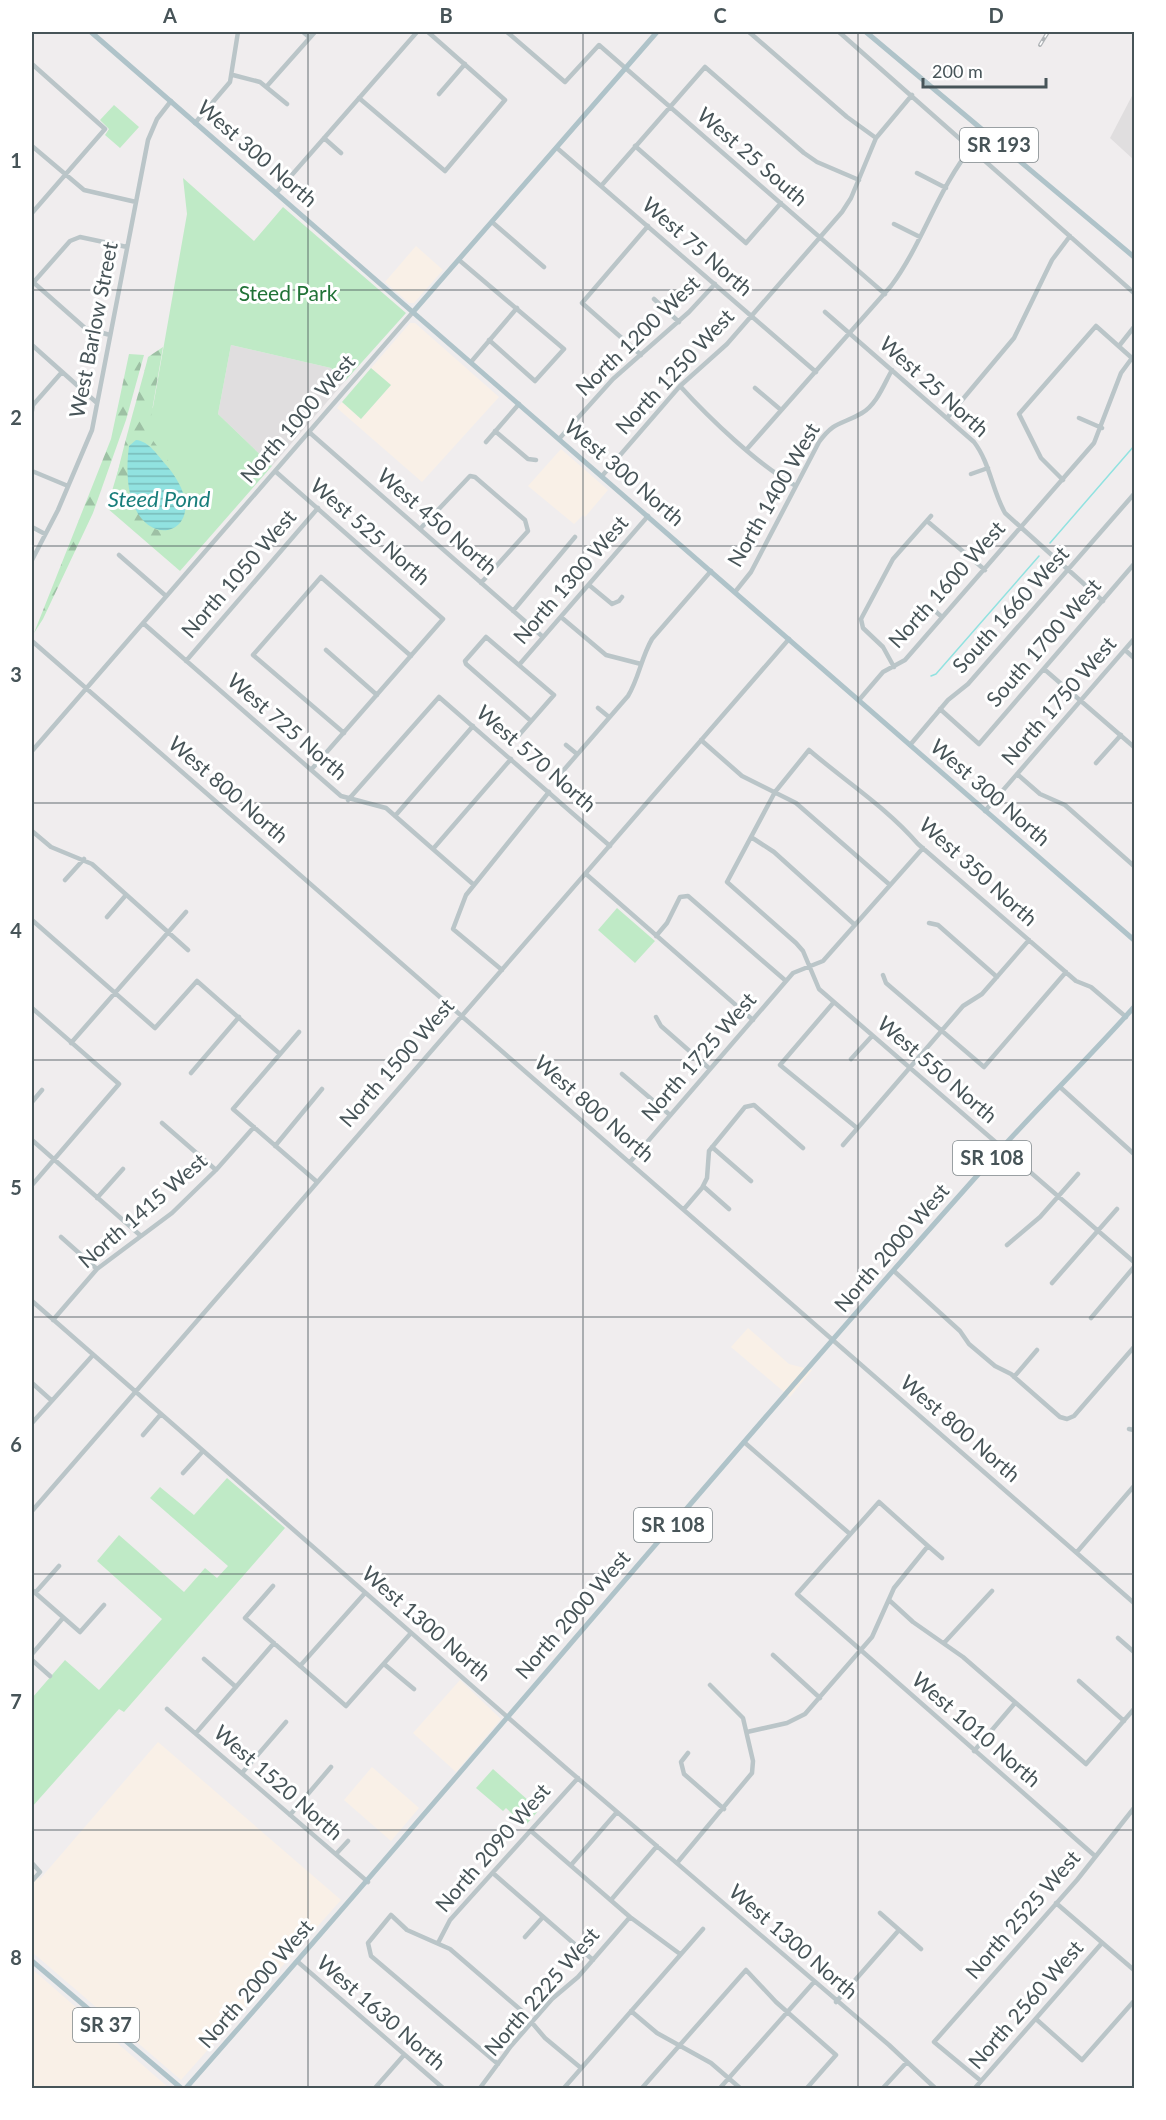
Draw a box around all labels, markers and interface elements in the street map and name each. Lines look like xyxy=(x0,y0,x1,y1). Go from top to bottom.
text: A xyxy=(162,3,177,27)
text: B xyxy=(439,3,453,27)
text: C xyxy=(713,3,727,27)
text: D xyxy=(988,3,1004,27)
scale bar xyxy=(923,51,1046,89)
text: 200 m xyxy=(932,60,983,82)
street label: West 300 North xyxy=(193,94,323,212)
street label: West 25 South xyxy=(693,101,813,210)
road number: SR 193 xyxy=(960,128,1038,162)
text: 1 xyxy=(10,148,22,172)
street label: West 75 North xyxy=(638,191,758,301)
street label: West Barlow Street xyxy=(63,239,122,420)
street label: North 1200 West xyxy=(570,269,704,400)
park label: Steed Park xyxy=(239,280,338,305)
street label: North 1250 West xyxy=(610,303,739,439)
street label: West 25 North xyxy=(875,330,995,441)
street label: North 1000 West xyxy=(234,348,360,487)
text: 2 xyxy=(10,405,22,429)
street label: West 300 North xyxy=(560,413,690,531)
street label: North 1400 West xyxy=(721,417,824,571)
street label: West 450 North xyxy=(373,462,503,580)
street label: West 525 North xyxy=(306,472,436,590)
water label: Steed Pond xyxy=(108,485,211,512)
street label: North 1050 West xyxy=(175,503,301,642)
street label: North 1300 West xyxy=(507,509,633,648)
street label: North 1600 West xyxy=(882,515,1010,653)
street label: South 1660 West xyxy=(947,540,1074,677)
street label: South 1700 West xyxy=(980,572,1106,711)
street label: North 1750 West xyxy=(995,630,1121,769)
text: 3 xyxy=(10,662,22,686)
street label: West 725 North xyxy=(223,667,353,785)
street label: West 570 North xyxy=(472,699,602,817)
street label: West 800 North xyxy=(164,730,294,848)
street label: West 300 North xyxy=(926,733,1056,851)
street label: West 350 North xyxy=(915,811,1043,930)
text: 4 xyxy=(10,918,22,942)
street label: North 1725 West xyxy=(635,986,761,1125)
street label: North 1500 West xyxy=(333,992,459,1131)
street label: West 550 North xyxy=(873,1010,1003,1128)
street label: West 800 North xyxy=(530,1049,660,1167)
road number: SR 108 xyxy=(953,1141,1031,1175)
street label: North 1415 West xyxy=(73,1147,212,1272)
text: 5 xyxy=(10,1175,22,1199)
street label: North 2000 West xyxy=(828,1177,954,1316)
street label: West 800 North xyxy=(896,1369,1026,1487)
text: 6 xyxy=(10,1432,22,1456)
road number: SR 108 xyxy=(634,1508,712,1542)
street label: North 2000 West xyxy=(509,1544,635,1683)
street label: West 1300 North xyxy=(358,1560,496,1686)
street label: West 1010 North xyxy=(908,1666,1046,1792)
text: 7 xyxy=(10,1689,22,1713)
street label: West 1520 North xyxy=(210,1719,348,1845)
street label: North 2090 West xyxy=(429,1777,555,1916)
street label: North 2525 West xyxy=(959,1844,1085,1983)
street label: West 1300 North xyxy=(725,1878,863,2004)
street label: North 2000 West xyxy=(192,1913,318,2052)
street label: North 2225 West xyxy=(478,1921,604,2060)
street label: North 2560 West xyxy=(962,1934,1088,2073)
text: 8 xyxy=(10,1945,22,1969)
street label: West 1630 North xyxy=(313,1949,451,2075)
road number: SR 37 xyxy=(73,2008,139,2042)

